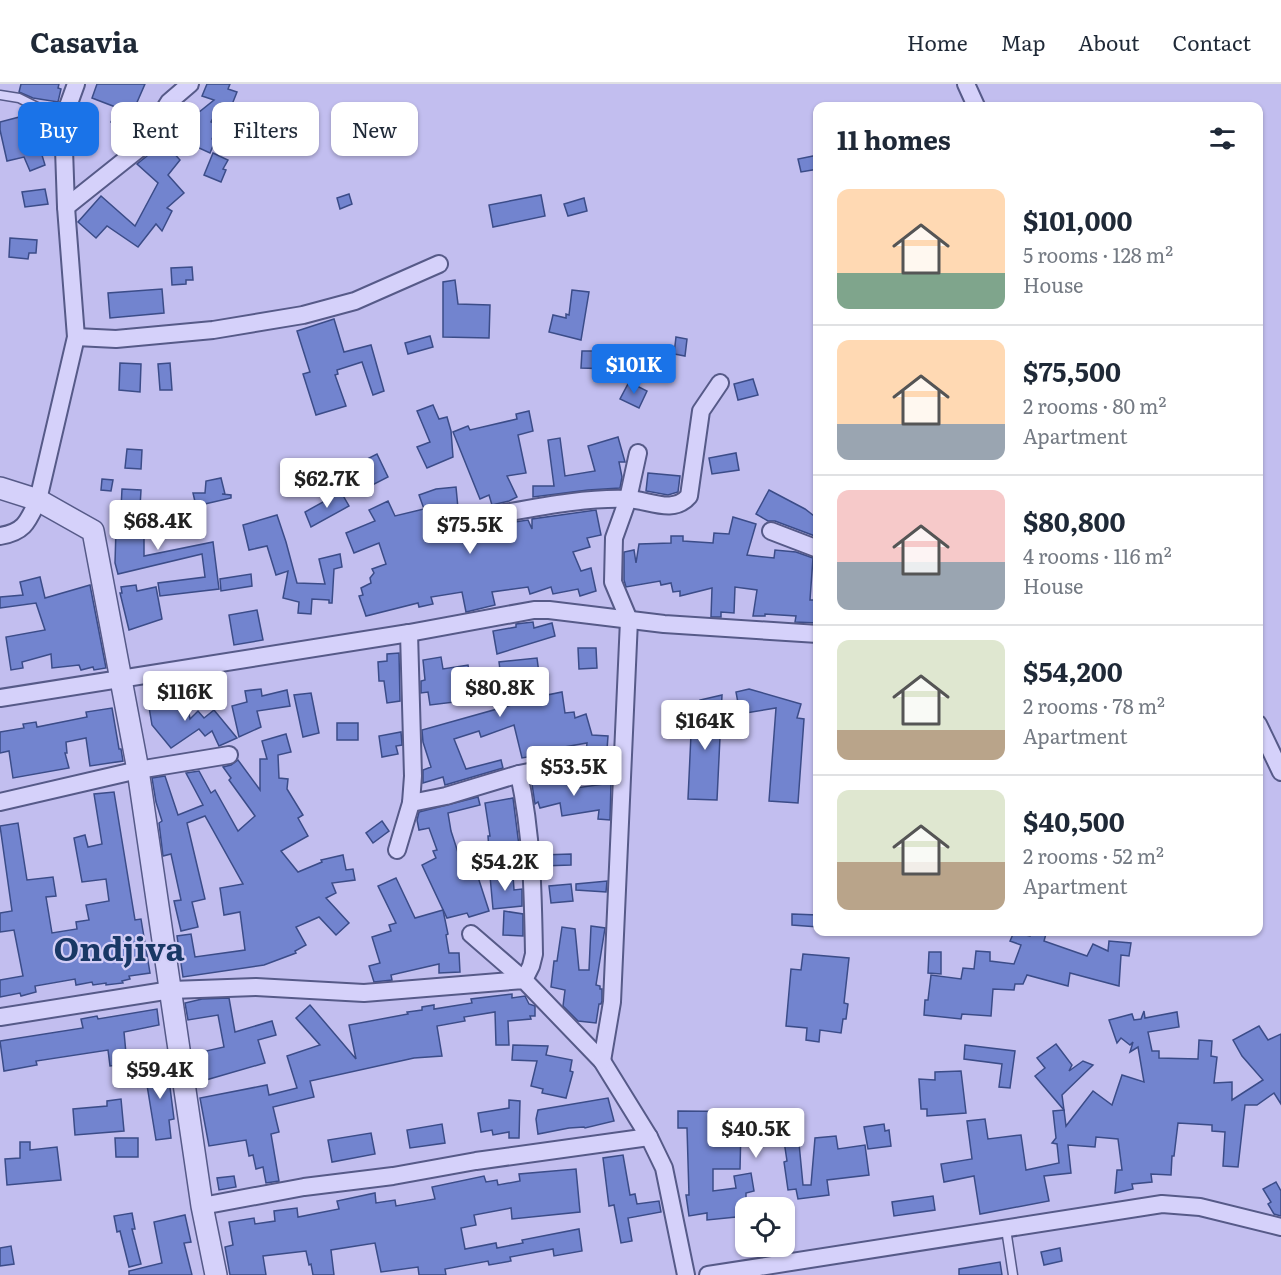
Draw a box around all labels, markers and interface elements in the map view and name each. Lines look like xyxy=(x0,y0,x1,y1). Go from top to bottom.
text: Casavia xyxy=(30,20,139,62)
text: Home xyxy=(907,26,968,57)
text: Map xyxy=(1001,26,1045,57)
text: About xyxy=(1078,26,1140,57)
text: Contact xyxy=(1173,26,1251,57)
chip: Buy xyxy=(18,102,99,156)
chip: Rent xyxy=(111,102,200,156)
chip: Filters xyxy=(212,102,319,156)
chip: New xyxy=(331,102,418,156)
text: 11 homes xyxy=(837,119,951,158)
icon: filters xyxy=(1206,122,1239,155)
text: $101,000 xyxy=(1023,200,1133,239)
icon: home xyxy=(885,213,957,285)
text: 5 rooms · 128 m² xyxy=(1023,239,1173,269)
text: House xyxy=(1023,269,1083,299)
pin: $101K xyxy=(592,344,676,395)
text: $101K xyxy=(606,348,662,378)
text: $75,500 xyxy=(1023,351,1121,390)
icon: home xyxy=(885,364,957,436)
text: 2 rooms · 80 m² xyxy=(1023,390,1166,420)
text: Apartment xyxy=(1023,420,1128,450)
pin: $62.7K xyxy=(278,458,376,509)
text: $62.7K xyxy=(294,462,360,492)
pin: $68.4K xyxy=(109,500,207,551)
text: $80,800 xyxy=(1023,501,1126,540)
text: $68.4K xyxy=(123,504,193,534)
pin: $75.5K xyxy=(421,504,519,555)
text: $75.5K xyxy=(437,508,503,538)
icon: home xyxy=(885,514,957,586)
text: 4 rooms · 116 m² xyxy=(1023,540,1172,570)
text: House xyxy=(1023,570,1083,600)
text: $54,200 xyxy=(1023,651,1123,690)
icon: home xyxy=(885,664,957,736)
pin: $80.8K xyxy=(451,667,549,718)
pin: $116K xyxy=(143,671,227,722)
text: $80.8K xyxy=(465,671,535,701)
text: $116K xyxy=(157,675,213,705)
text: 2 rooms · 78 m² xyxy=(1023,690,1165,720)
pin: $164K xyxy=(663,700,747,751)
text: $164K xyxy=(675,704,735,734)
text: Apartment xyxy=(1023,720,1128,750)
pin: $53.5K xyxy=(525,746,623,797)
text: $53.5K xyxy=(541,750,607,780)
text: $40,500 xyxy=(1023,801,1125,840)
icon: home xyxy=(885,814,957,886)
text: 2 rooms · 52 m² xyxy=(1023,840,1164,870)
pin: $54.2K xyxy=(456,841,554,892)
text: $54.2K xyxy=(471,845,539,875)
text: Apartment xyxy=(1023,870,1128,900)
district label: Ondjiva xyxy=(53,922,185,971)
pin: $59.4K xyxy=(111,1049,209,1100)
text: $59.4K xyxy=(126,1053,194,1083)
pin: $40.5K xyxy=(707,1108,805,1159)
text: $40.5K xyxy=(721,1112,791,1142)
map controls xyxy=(735,1197,795,1257)
button: locate xyxy=(735,1197,795,1257)

